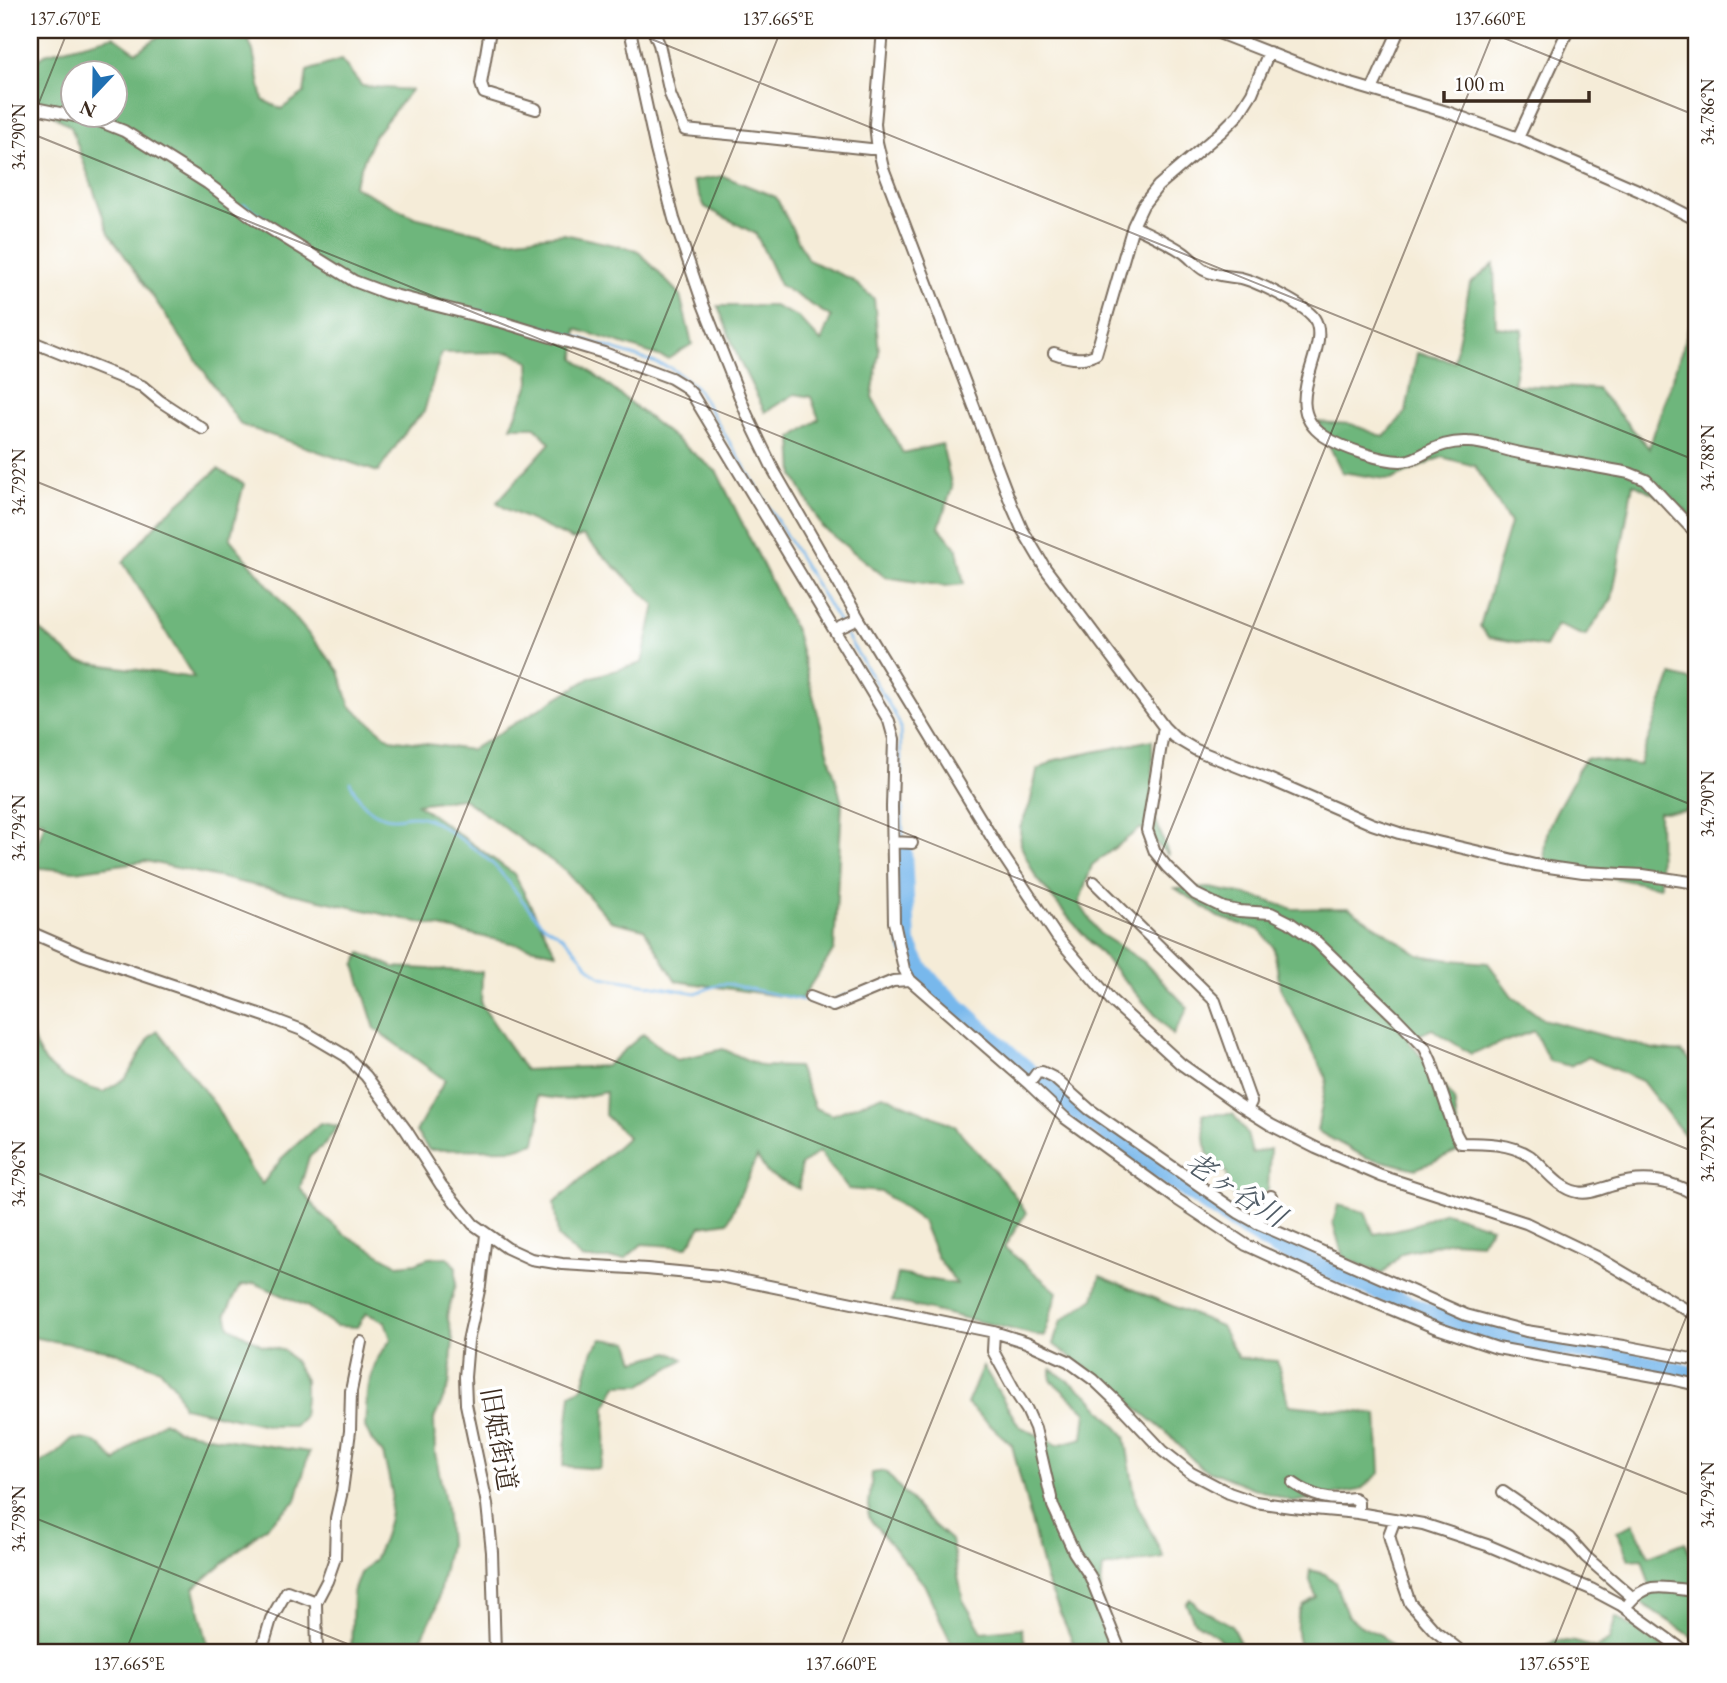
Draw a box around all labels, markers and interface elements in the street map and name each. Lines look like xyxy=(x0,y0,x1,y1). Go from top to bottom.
text: 137.670°E xyxy=(29,7,101,30)
text: 137.665°E xyxy=(742,7,814,30)
text: 137.660°E xyxy=(1454,7,1526,30)
north arrow xyxy=(60,60,130,130)
scale bar xyxy=(1444,60,1589,104)
text: 100 m xyxy=(1454,70,1505,97)
text: 34.786°N xyxy=(1696,78,1719,145)
text: N xyxy=(75,95,100,124)
text: 34.790°N xyxy=(7,103,30,170)
text: 34.788°N xyxy=(1696,424,1719,491)
text: 34.792°N xyxy=(7,448,30,515)
text: 34.790°N xyxy=(1696,770,1719,837)
text: 34.794°N xyxy=(7,794,30,861)
text: 34.792°N xyxy=(1696,1115,1719,1182)
text: 34.796°N xyxy=(7,1140,30,1207)
water label: 老ヶ谷川 xyxy=(1179,1143,1295,1236)
street label: 旧姫街道 xyxy=(473,1385,525,1493)
text: 34.794°N xyxy=(1696,1461,1719,1528)
text: 34.798°N xyxy=(7,1485,30,1552)
text: 137.665°E xyxy=(93,1652,165,1675)
text: 137.660°E xyxy=(805,1652,877,1675)
text: 137.655°E xyxy=(1518,1652,1590,1675)

